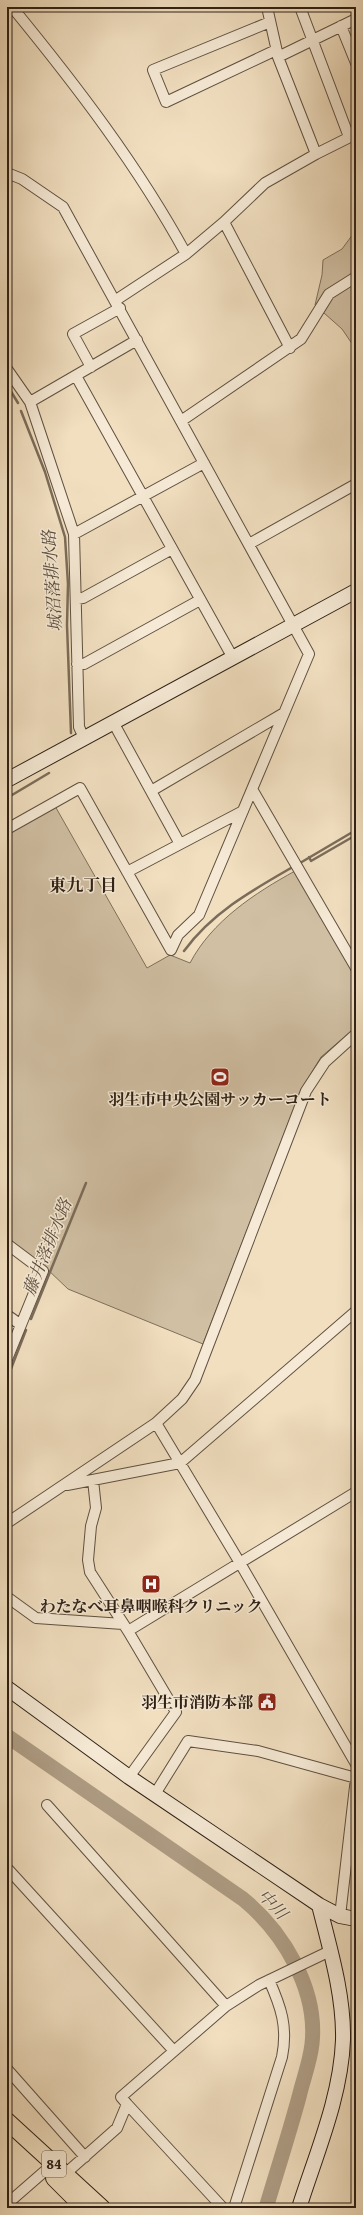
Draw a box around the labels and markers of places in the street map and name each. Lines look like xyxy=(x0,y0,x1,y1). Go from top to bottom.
sports icon: 羽生市中央公園サッカーコート xyxy=(209,1066,231,1088)
place label: 羽生市中央公園サッカーコート xyxy=(108,1087,332,1111)
hospital icon: わたなべ耳鼻咽喉科クリニック xyxy=(140,1573,162,1595)
place label: わたなべ耳鼻咽喉科クリニック xyxy=(39,1594,263,1618)
place label: 羽生市消防本部 xyxy=(141,1690,254,1714)
public building icon: 羽生市消防本部 xyxy=(256,1691,278,1713)

